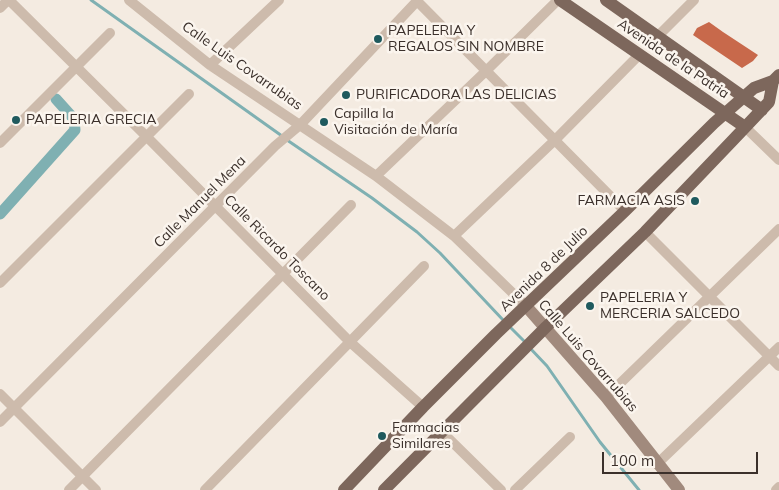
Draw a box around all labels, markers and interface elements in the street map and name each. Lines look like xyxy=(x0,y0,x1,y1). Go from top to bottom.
street label: Avenida de la Patria xyxy=(614,15,732,103)
street label: Calle Luis Covarrubias xyxy=(179,18,305,114)
place label: PAPELERIA Y REGALOS SIN NOMBRE xyxy=(388,23,544,56)
marker: PAPELERIA Y REGALOS SIN NOMBRE xyxy=(372,33,384,45)
place label: PURIFICADORA LAS DELICIAS xyxy=(356,87,556,103)
marker: PURIFICADORA LAS DELICIAS xyxy=(340,89,352,101)
place label: Capilla la Visitación de María xyxy=(334,106,458,138)
place label: PAPELERIA GRECIA xyxy=(26,112,156,128)
marker: PAPELERIA GRECIA xyxy=(10,114,22,126)
marker: Capilla la Visitación de María xyxy=(318,116,330,128)
street label: Calle Manuel Mena xyxy=(150,152,250,252)
street label: Calle Ricardo Toscano xyxy=(221,192,333,304)
place label: FARMACIA ASIS xyxy=(577,193,685,209)
marker: FARMACIA ASIS xyxy=(689,195,701,207)
street label: Avenida 8 de Julio xyxy=(496,223,592,315)
place label: PAPELERIA Y MERCERIA SALCEDO xyxy=(600,290,740,322)
street label: Calle Luis Covarrubias xyxy=(535,296,641,416)
marker: PAPELERIA Y MERCERIA SALCEDO xyxy=(584,300,596,312)
place label: Farmacias Similares xyxy=(392,420,459,452)
marker: Farmacias Similares xyxy=(376,430,388,442)
scale bar xyxy=(604,442,760,474)
text: 100 m xyxy=(610,451,654,470)

